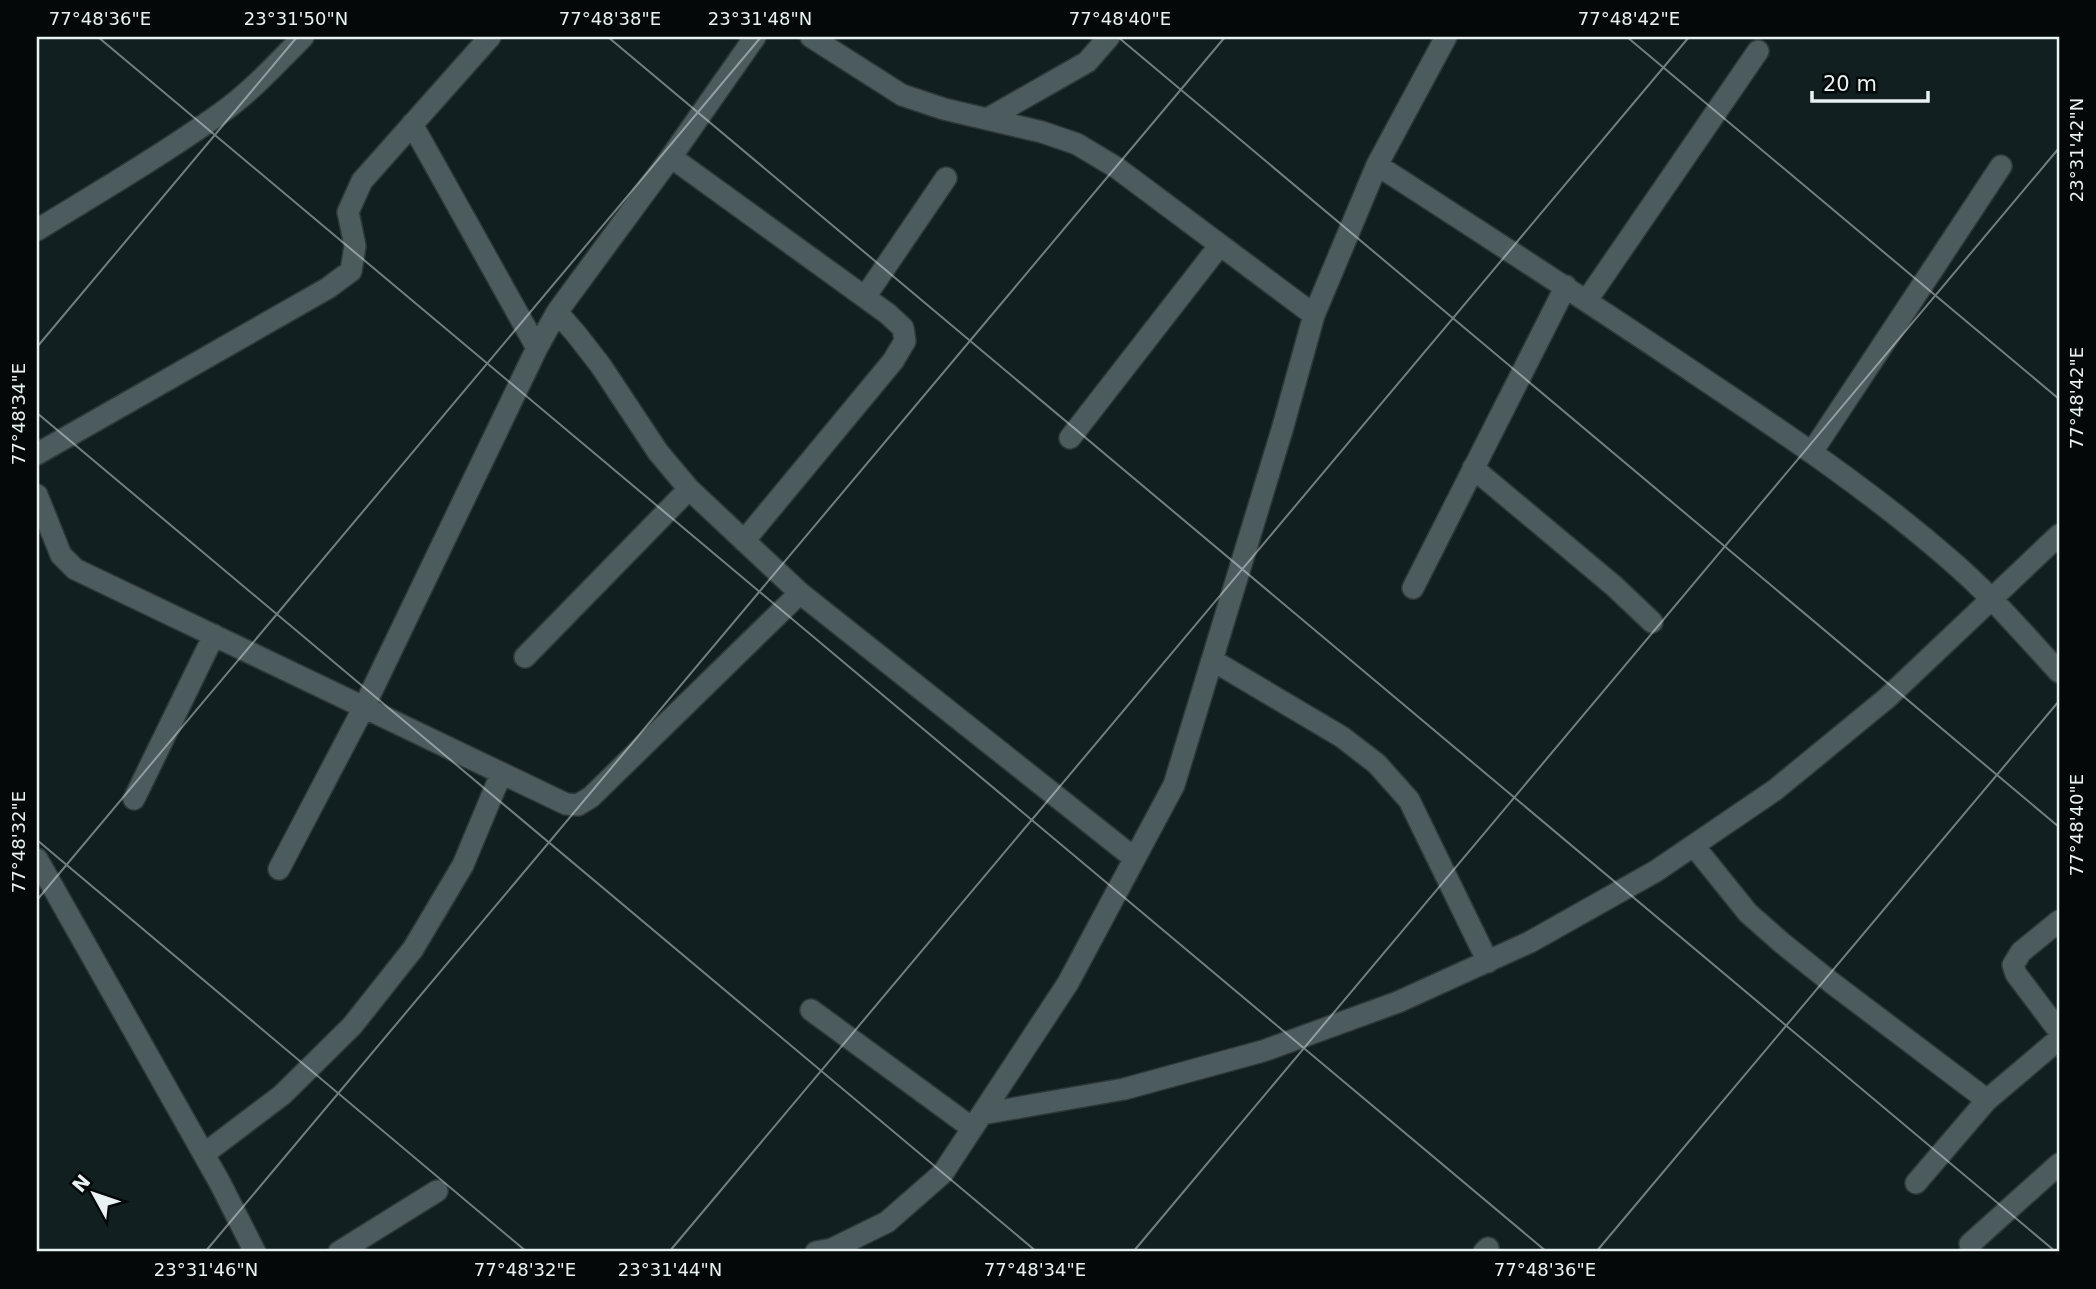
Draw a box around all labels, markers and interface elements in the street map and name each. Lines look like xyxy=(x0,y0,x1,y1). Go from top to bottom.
text: 77°48'36"E xyxy=(49,8,151,29)
text: 23°31'50"N xyxy=(244,8,348,29)
text: 77°48'38"E xyxy=(559,8,661,29)
text: 23°31'48"N xyxy=(708,8,812,29)
text: 77°48'40"E xyxy=(1069,8,1171,29)
text: 77°48'42"E xyxy=(1578,8,1680,29)
scale bar xyxy=(1812,60,1928,104)
text: 20 m xyxy=(1823,72,1877,96)
text: 23°31'42"N xyxy=(2066,98,2087,202)
text: 77°48'42"E xyxy=(2066,347,2087,449)
text: 77°48'34"E xyxy=(8,363,29,465)
text: 77°48'40"E xyxy=(2066,774,2087,876)
text: 77°48'32"E xyxy=(8,791,29,893)
north arrow xyxy=(60,1160,130,1230)
text: N xyxy=(67,1170,95,1196)
text: 23°31'46"N xyxy=(154,1259,258,1280)
text: 77°48'32"E xyxy=(474,1259,576,1280)
text: 23°31'44"N xyxy=(618,1259,722,1280)
text: 77°48'34"E xyxy=(984,1259,1086,1280)
text: 77°48'36"E xyxy=(1494,1259,1596,1280)

